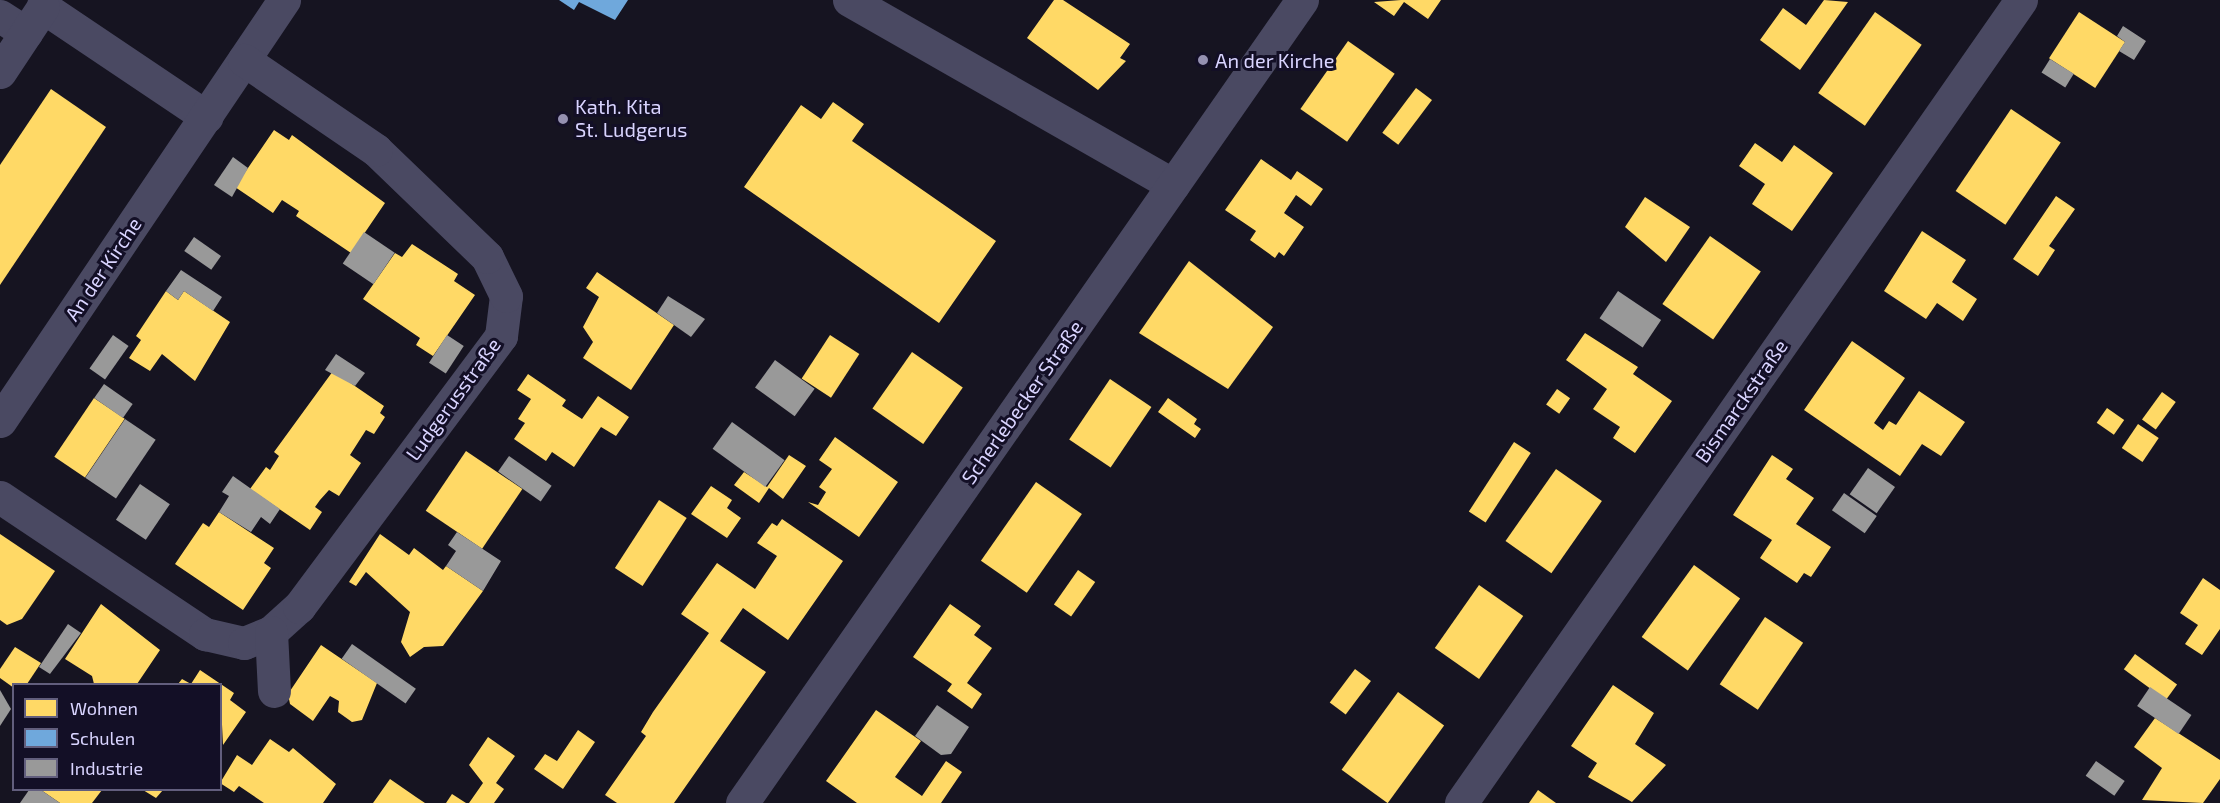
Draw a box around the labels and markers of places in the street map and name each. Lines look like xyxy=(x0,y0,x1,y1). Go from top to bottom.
place label: An der Kirche xyxy=(1215,48,1335,72)
marker: An der Kirche xyxy=(1196,53,1210,67)
place label: Kath. Kita St. Ludgerus xyxy=(575,95,687,142)
marker: Kath. Kita St. Ludgerus xyxy=(556,112,570,126)

